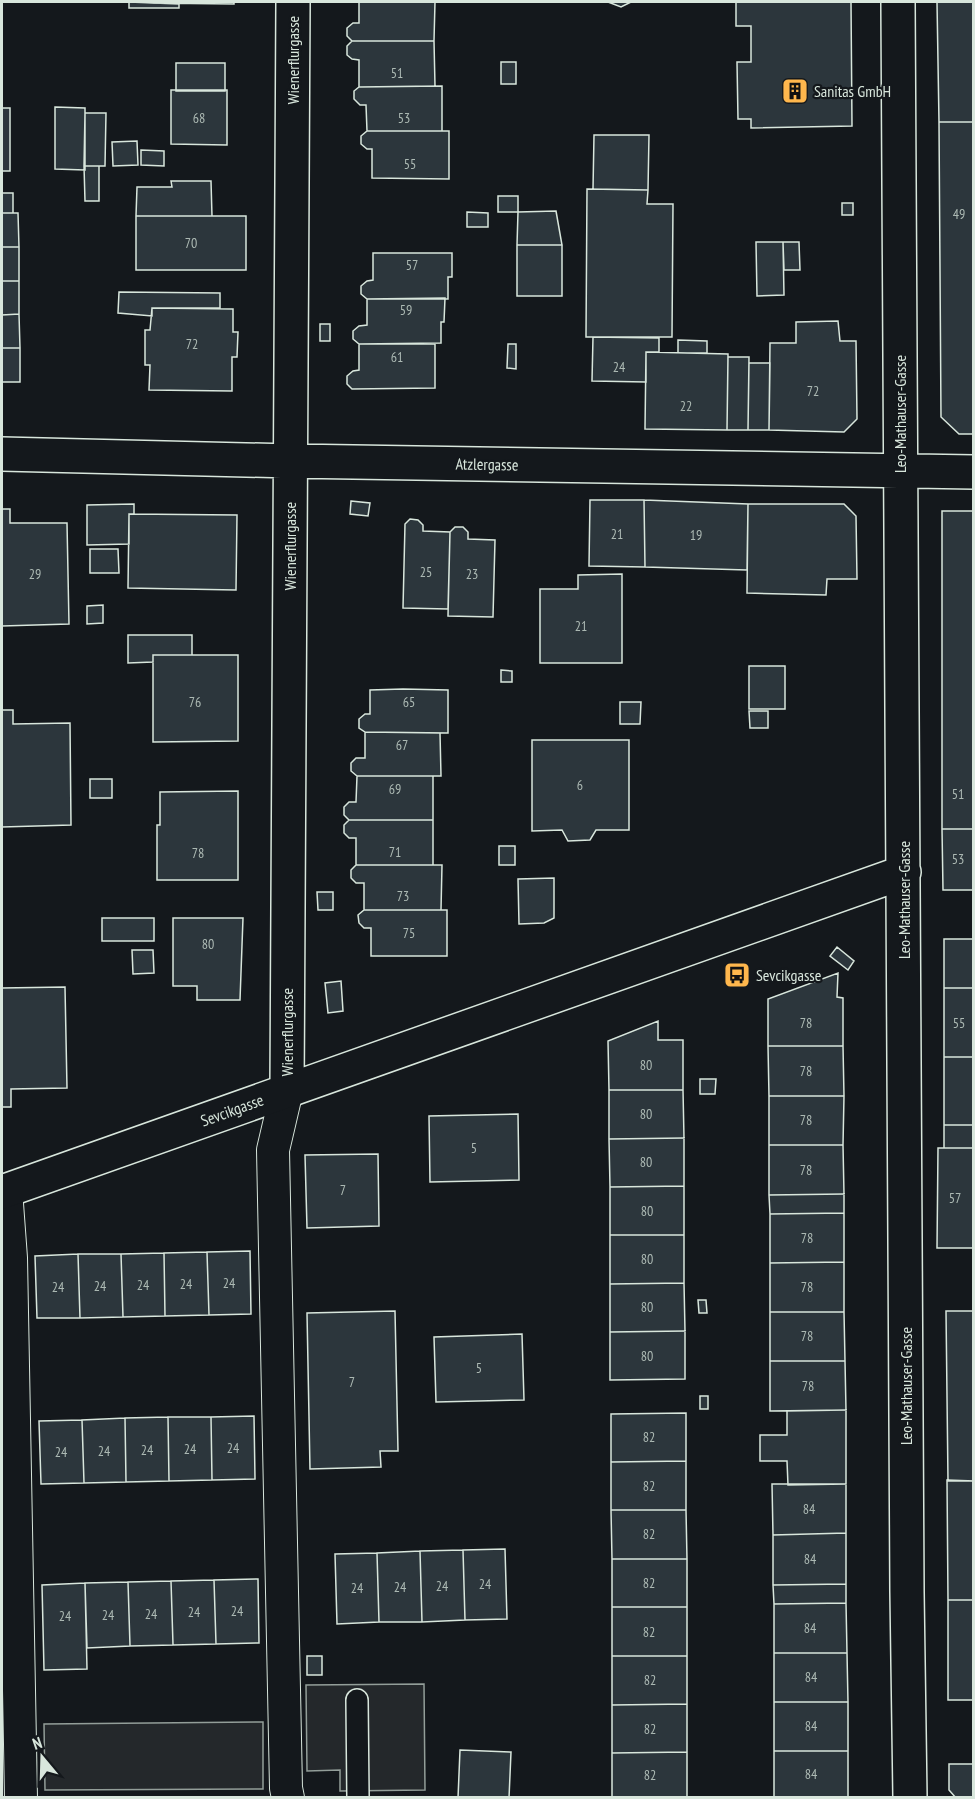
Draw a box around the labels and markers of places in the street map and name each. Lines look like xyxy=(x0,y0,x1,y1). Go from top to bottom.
building icon: Sanitas GmbH xyxy=(780,76,810,106)
place label: Sanitas GmbH xyxy=(814,81,891,101)
bus stop icon: Sevcikgasse xyxy=(722,960,752,990)
place label: Sevcikgasse xyxy=(756,965,821,985)

